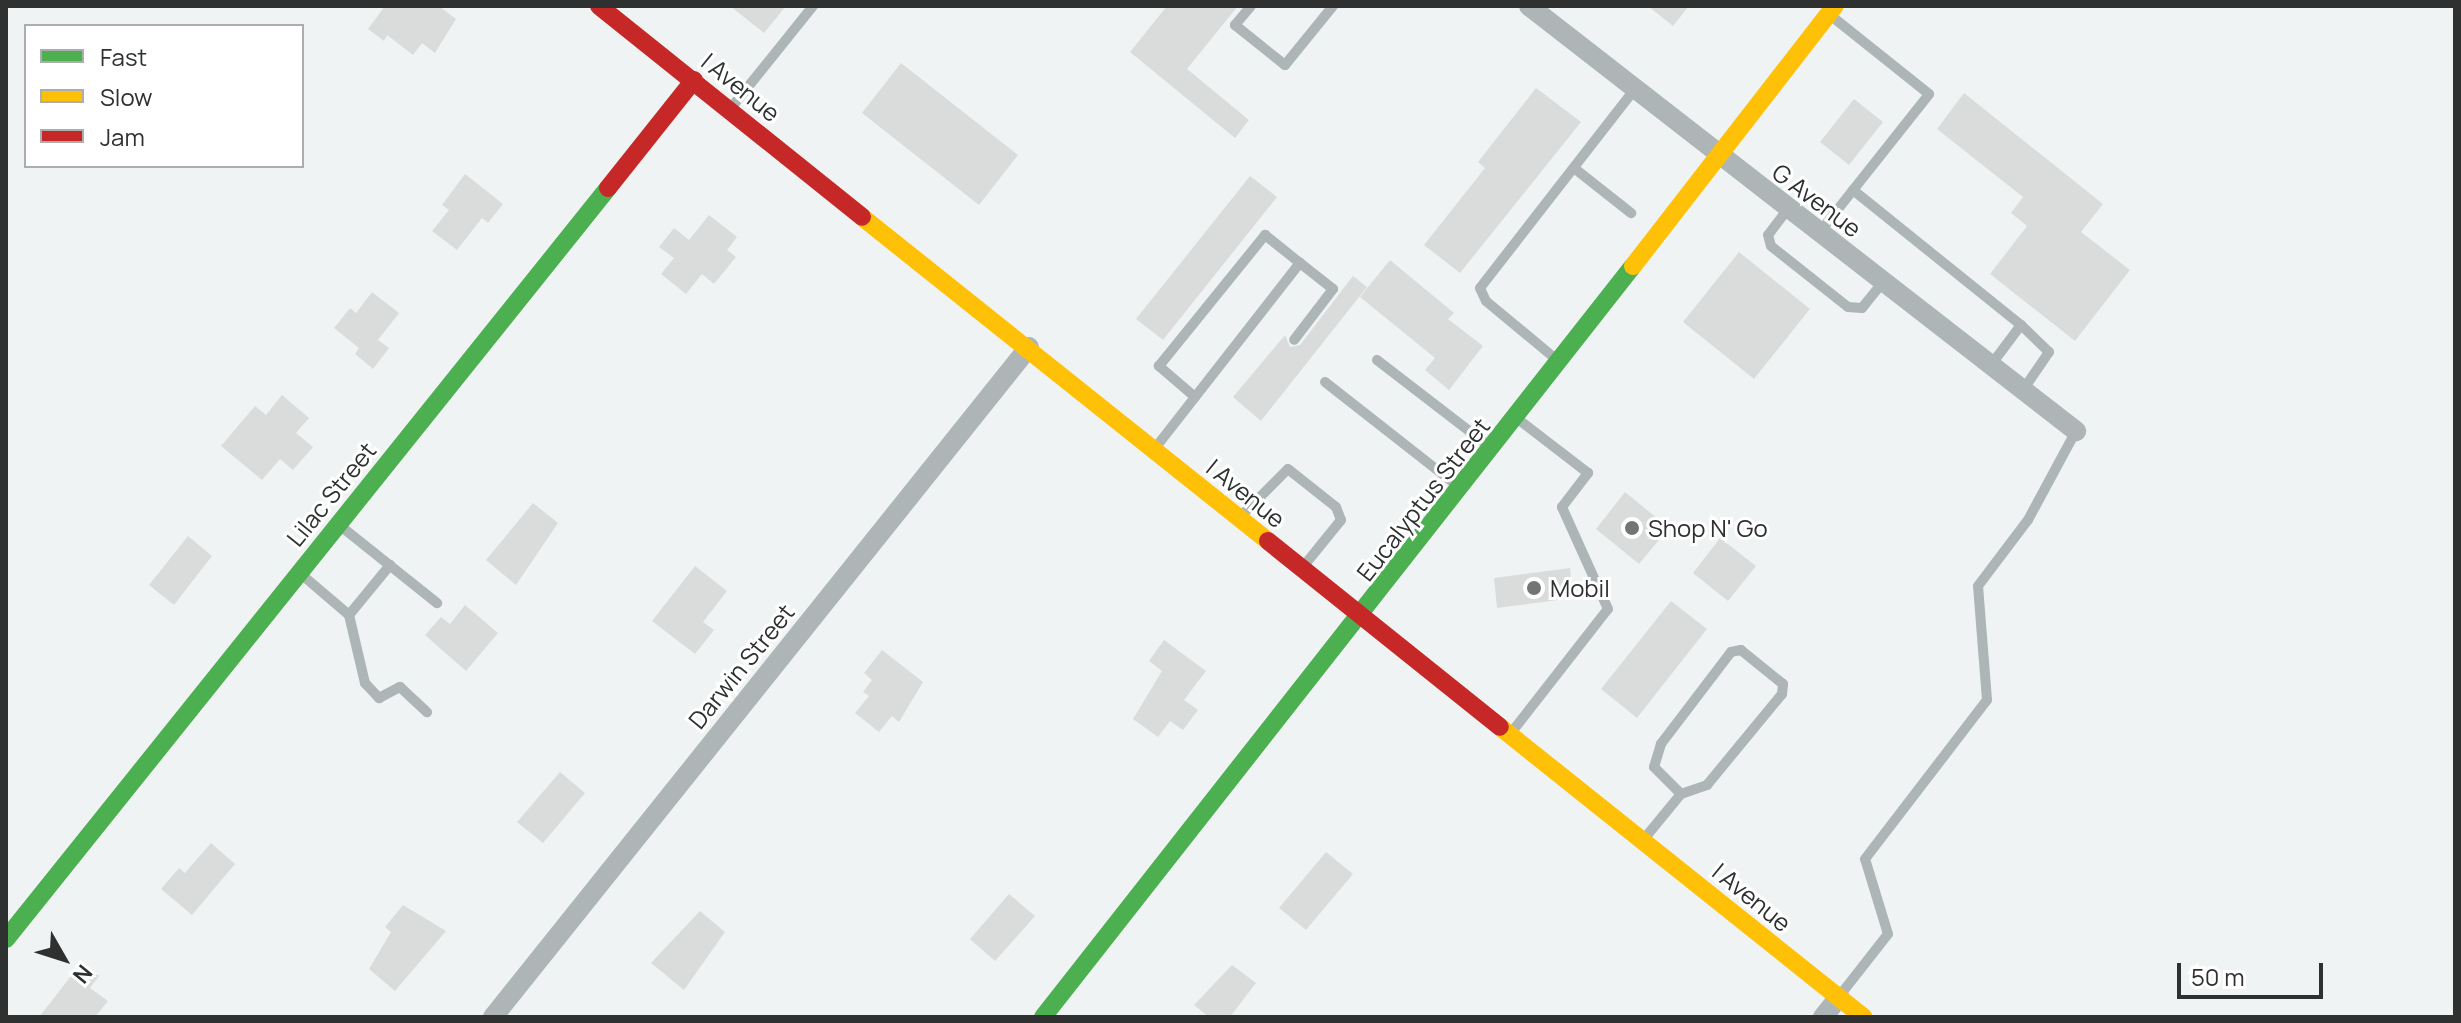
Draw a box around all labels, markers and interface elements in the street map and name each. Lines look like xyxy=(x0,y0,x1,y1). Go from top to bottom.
legend xyxy=(24,24,304,168)
text: Fast xyxy=(100,40,147,73)
street label: I Avenue xyxy=(696,47,786,127)
text: Slow xyxy=(100,80,153,113)
text: Jam xyxy=(100,120,145,153)
street label: G Avenue xyxy=(1767,157,1867,243)
street label: Eucalyptus Street xyxy=(1350,412,1496,586)
street label: Lilac Street xyxy=(280,436,382,552)
street label: I Avenue xyxy=(1201,453,1291,533)
place label: Shop N' Go xyxy=(1648,514,1768,542)
marker: Shop N' Go xyxy=(1623,519,1641,537)
place label: Mobil xyxy=(1550,574,1610,602)
marker: Mobil xyxy=(1525,579,1543,597)
street label: Darwin Street xyxy=(682,598,800,734)
street label: I Avenue xyxy=(1707,857,1797,937)
north arrow xyxy=(24,919,104,999)
scale bar xyxy=(2181,947,2327,997)
text: N xyxy=(66,959,99,990)
text: 50 m xyxy=(2191,960,2245,993)

